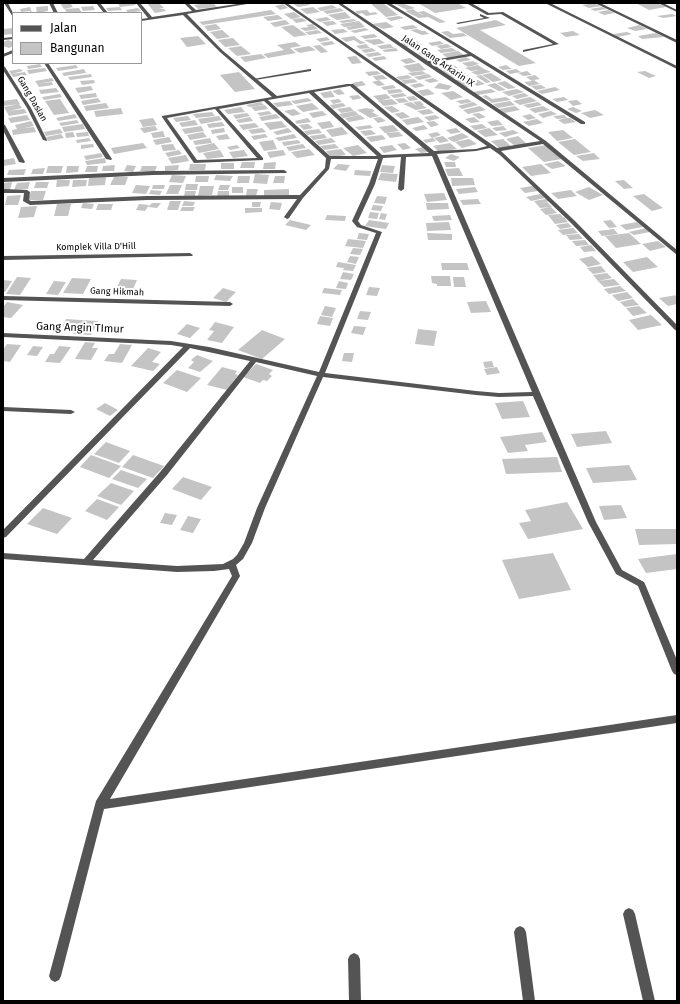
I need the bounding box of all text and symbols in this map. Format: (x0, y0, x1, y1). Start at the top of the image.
legend (12, 12, 142, 64)
text: Jalan (50, 21, 77, 35)
street label: Jalan Gang Arkarin IX (400, 33, 476, 89)
text: Bangunan (50, 41, 105, 55)
street label: Gang Daslan (15, 74, 49, 124)
street label: Komplek Villa D'Hill (56, 241, 136, 253)
street label: Gang Hikmah (90, 286, 144, 298)
street label: Gang Angin TImur (36, 320, 124, 336)

